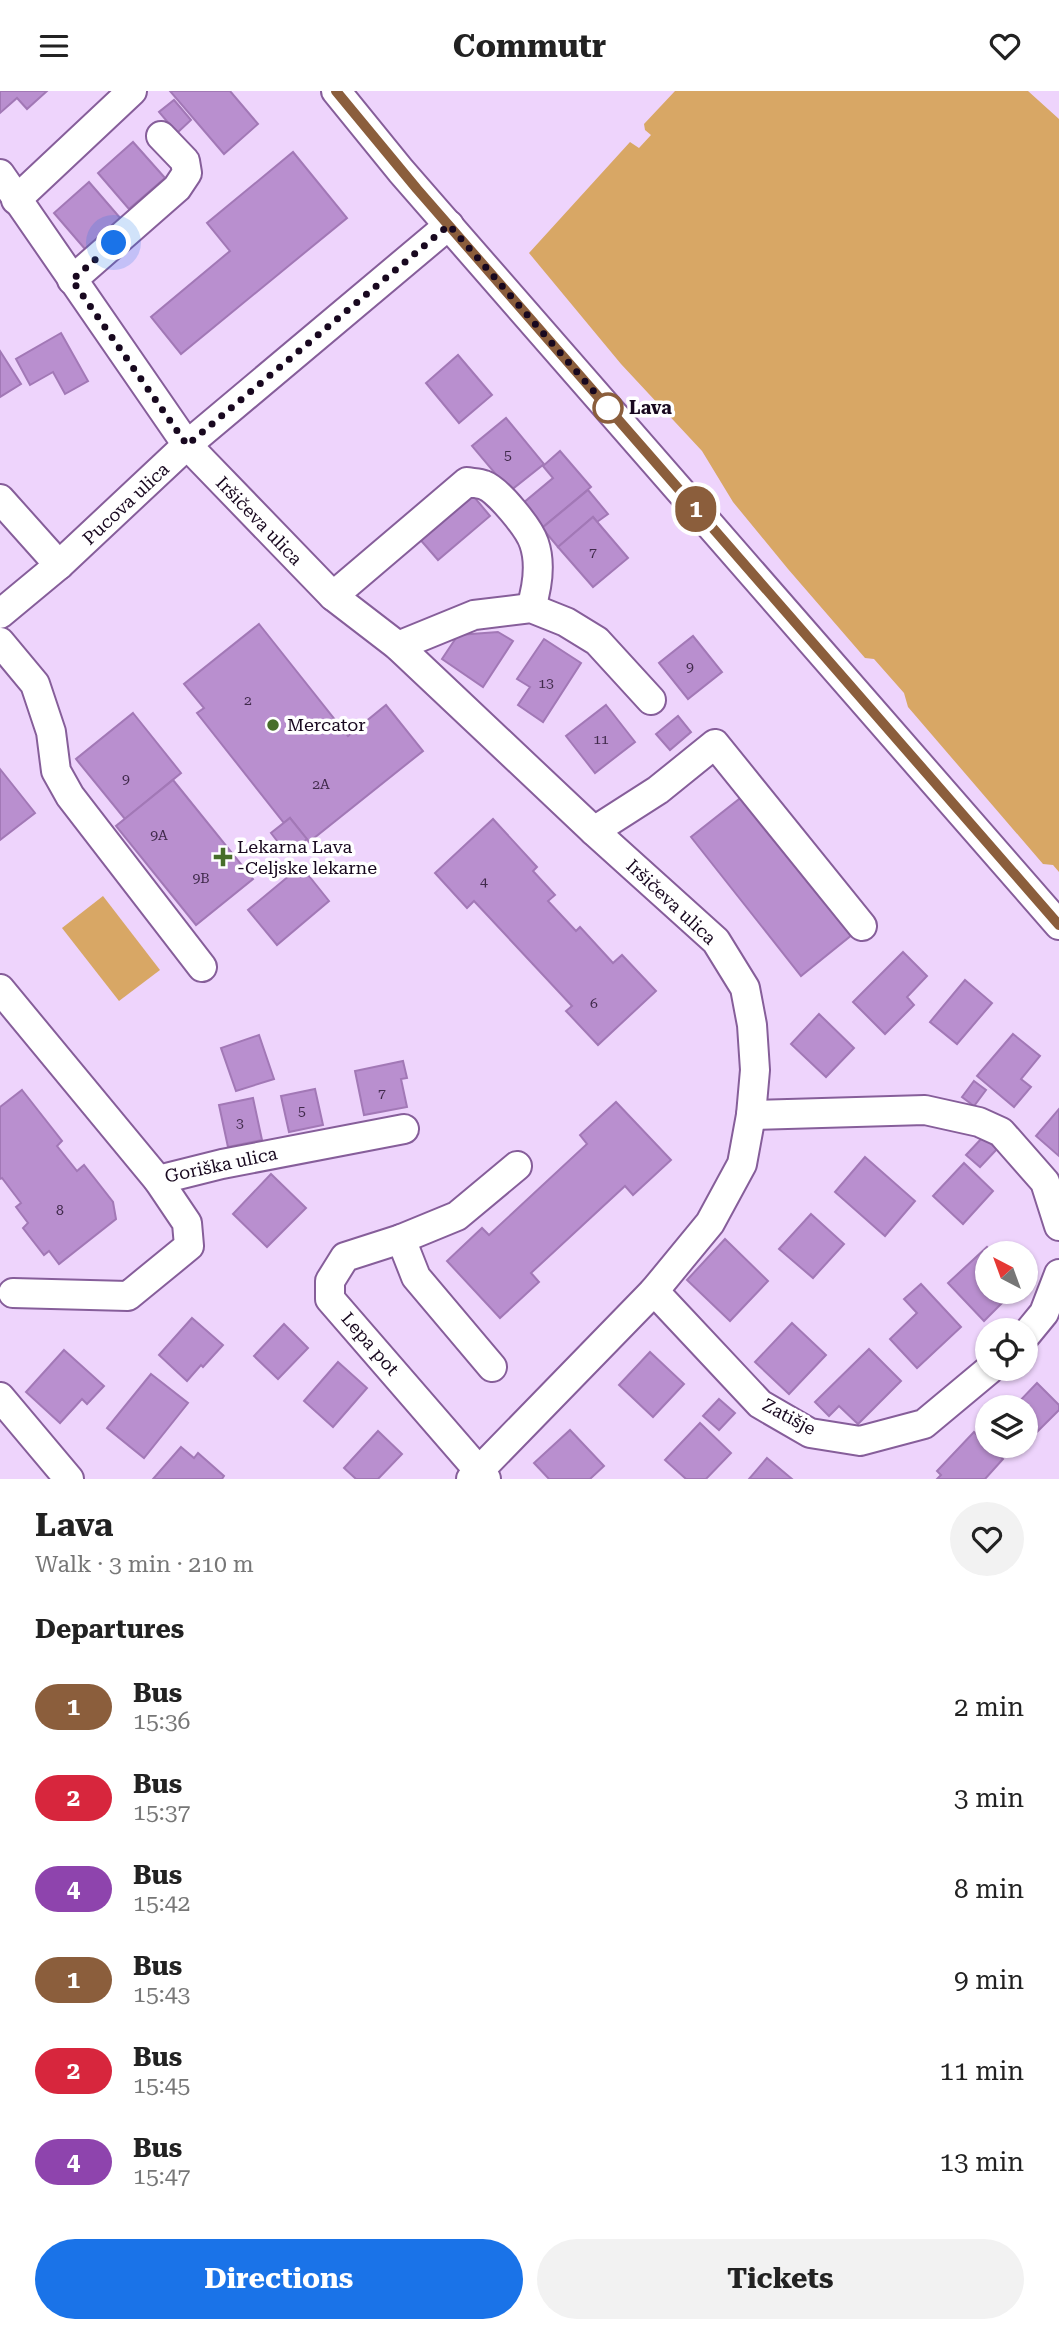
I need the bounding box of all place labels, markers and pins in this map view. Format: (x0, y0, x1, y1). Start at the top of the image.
marker: Lava (593, 393, 623, 423)
place label: Lava (629, 397, 672, 418)
place label: Mercator (287, 714, 366, 735)
marker: Mercator (265, 717, 281, 733)
place label: Lekarna Lava -Celjske lekarne (237, 836, 377, 878)
marker: Lekarna Lava -Celjske lekarne (215, 849, 231, 865)

